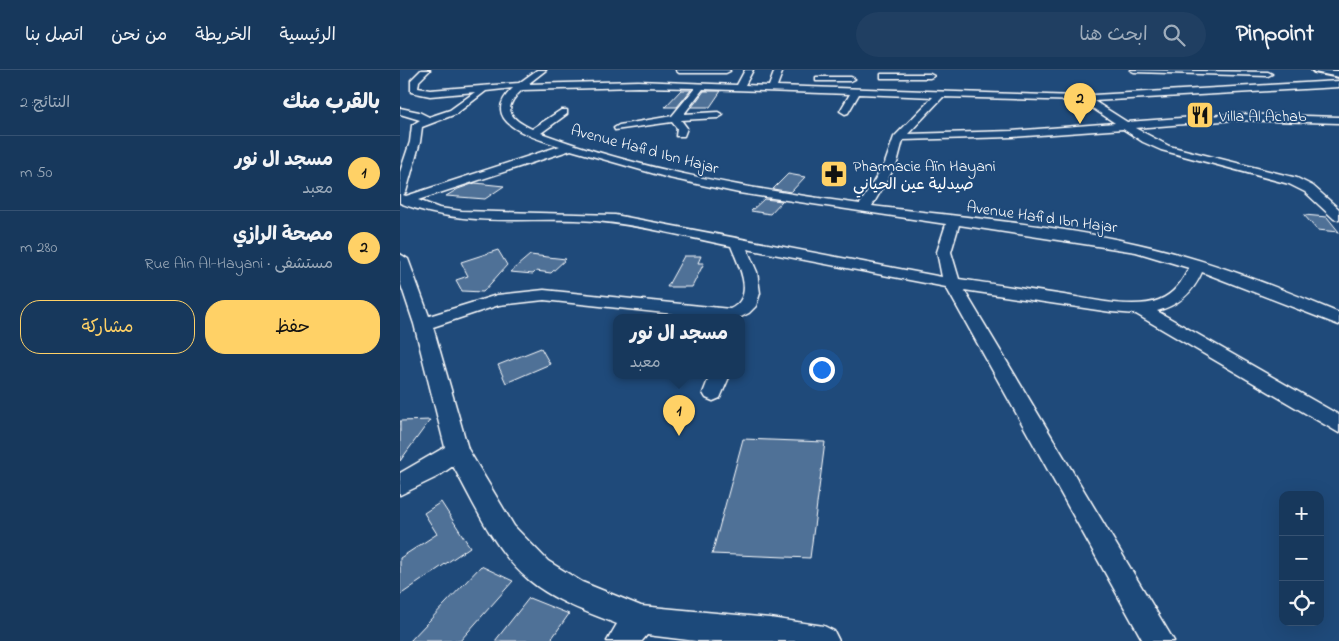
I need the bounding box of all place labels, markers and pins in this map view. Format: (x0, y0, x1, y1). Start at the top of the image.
pin: 2 (1064, 83, 1096, 124)
restaurant icon: Villa Al Achab (1185, 100, 1215, 130)
place label: Villa Al Achab (1218, 105, 1307, 129)
place label: Pharmacie Aïn Hayani صيدلية عين الحياني (853, 155, 996, 198)
pharmacy icon: Pharmacie Aïn Hayani صيدلية عين الحياني (819, 159, 849, 189)
pin: 1 (663, 395, 695, 436)

